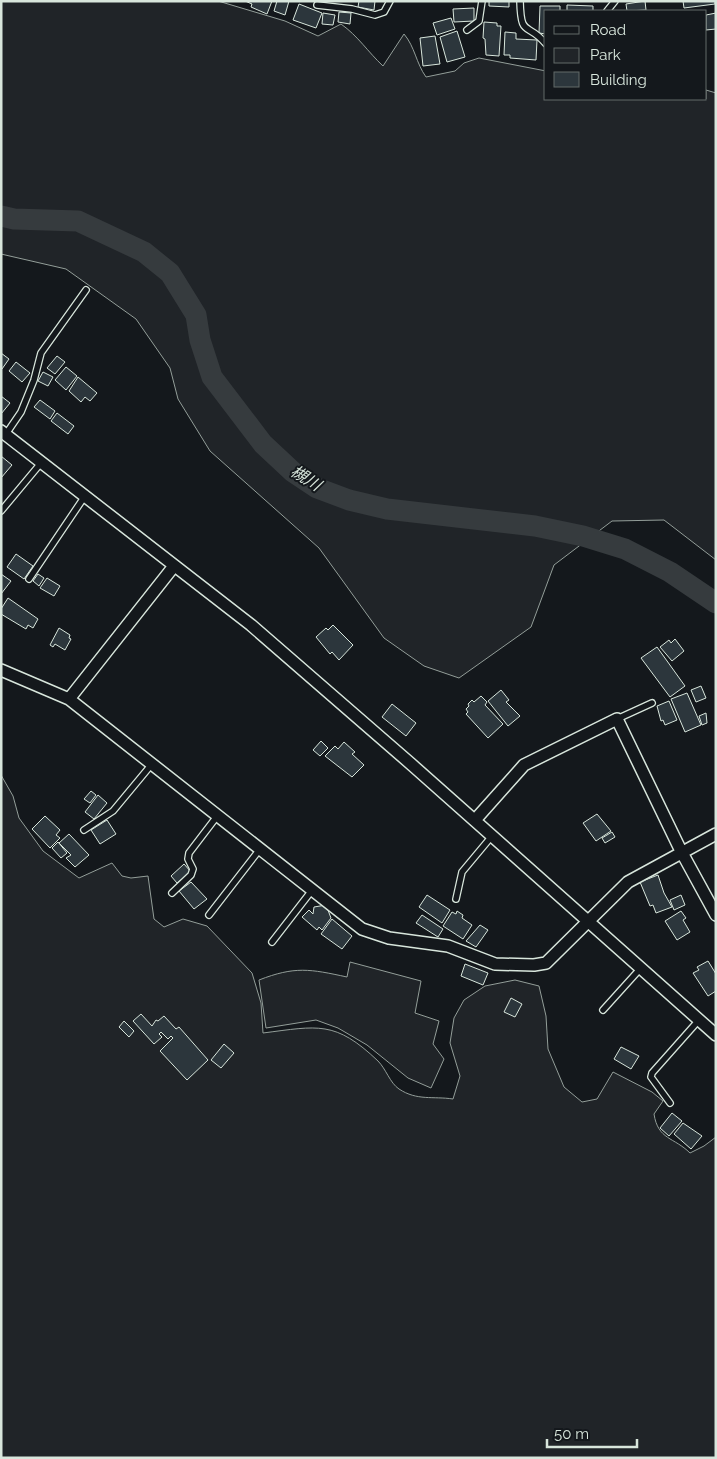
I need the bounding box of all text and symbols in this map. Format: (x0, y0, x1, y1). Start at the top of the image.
legend (544, 10, 707, 100)
text: Road (590, 21, 626, 39)
text: Park (590, 46, 621, 64)
text: Building (590, 71, 647, 89)
water label: 槻川 (287, 461, 326, 496)
scale bar (547, 1416, 637, 1448)
text: 50 m (554, 1425, 589, 1443)

